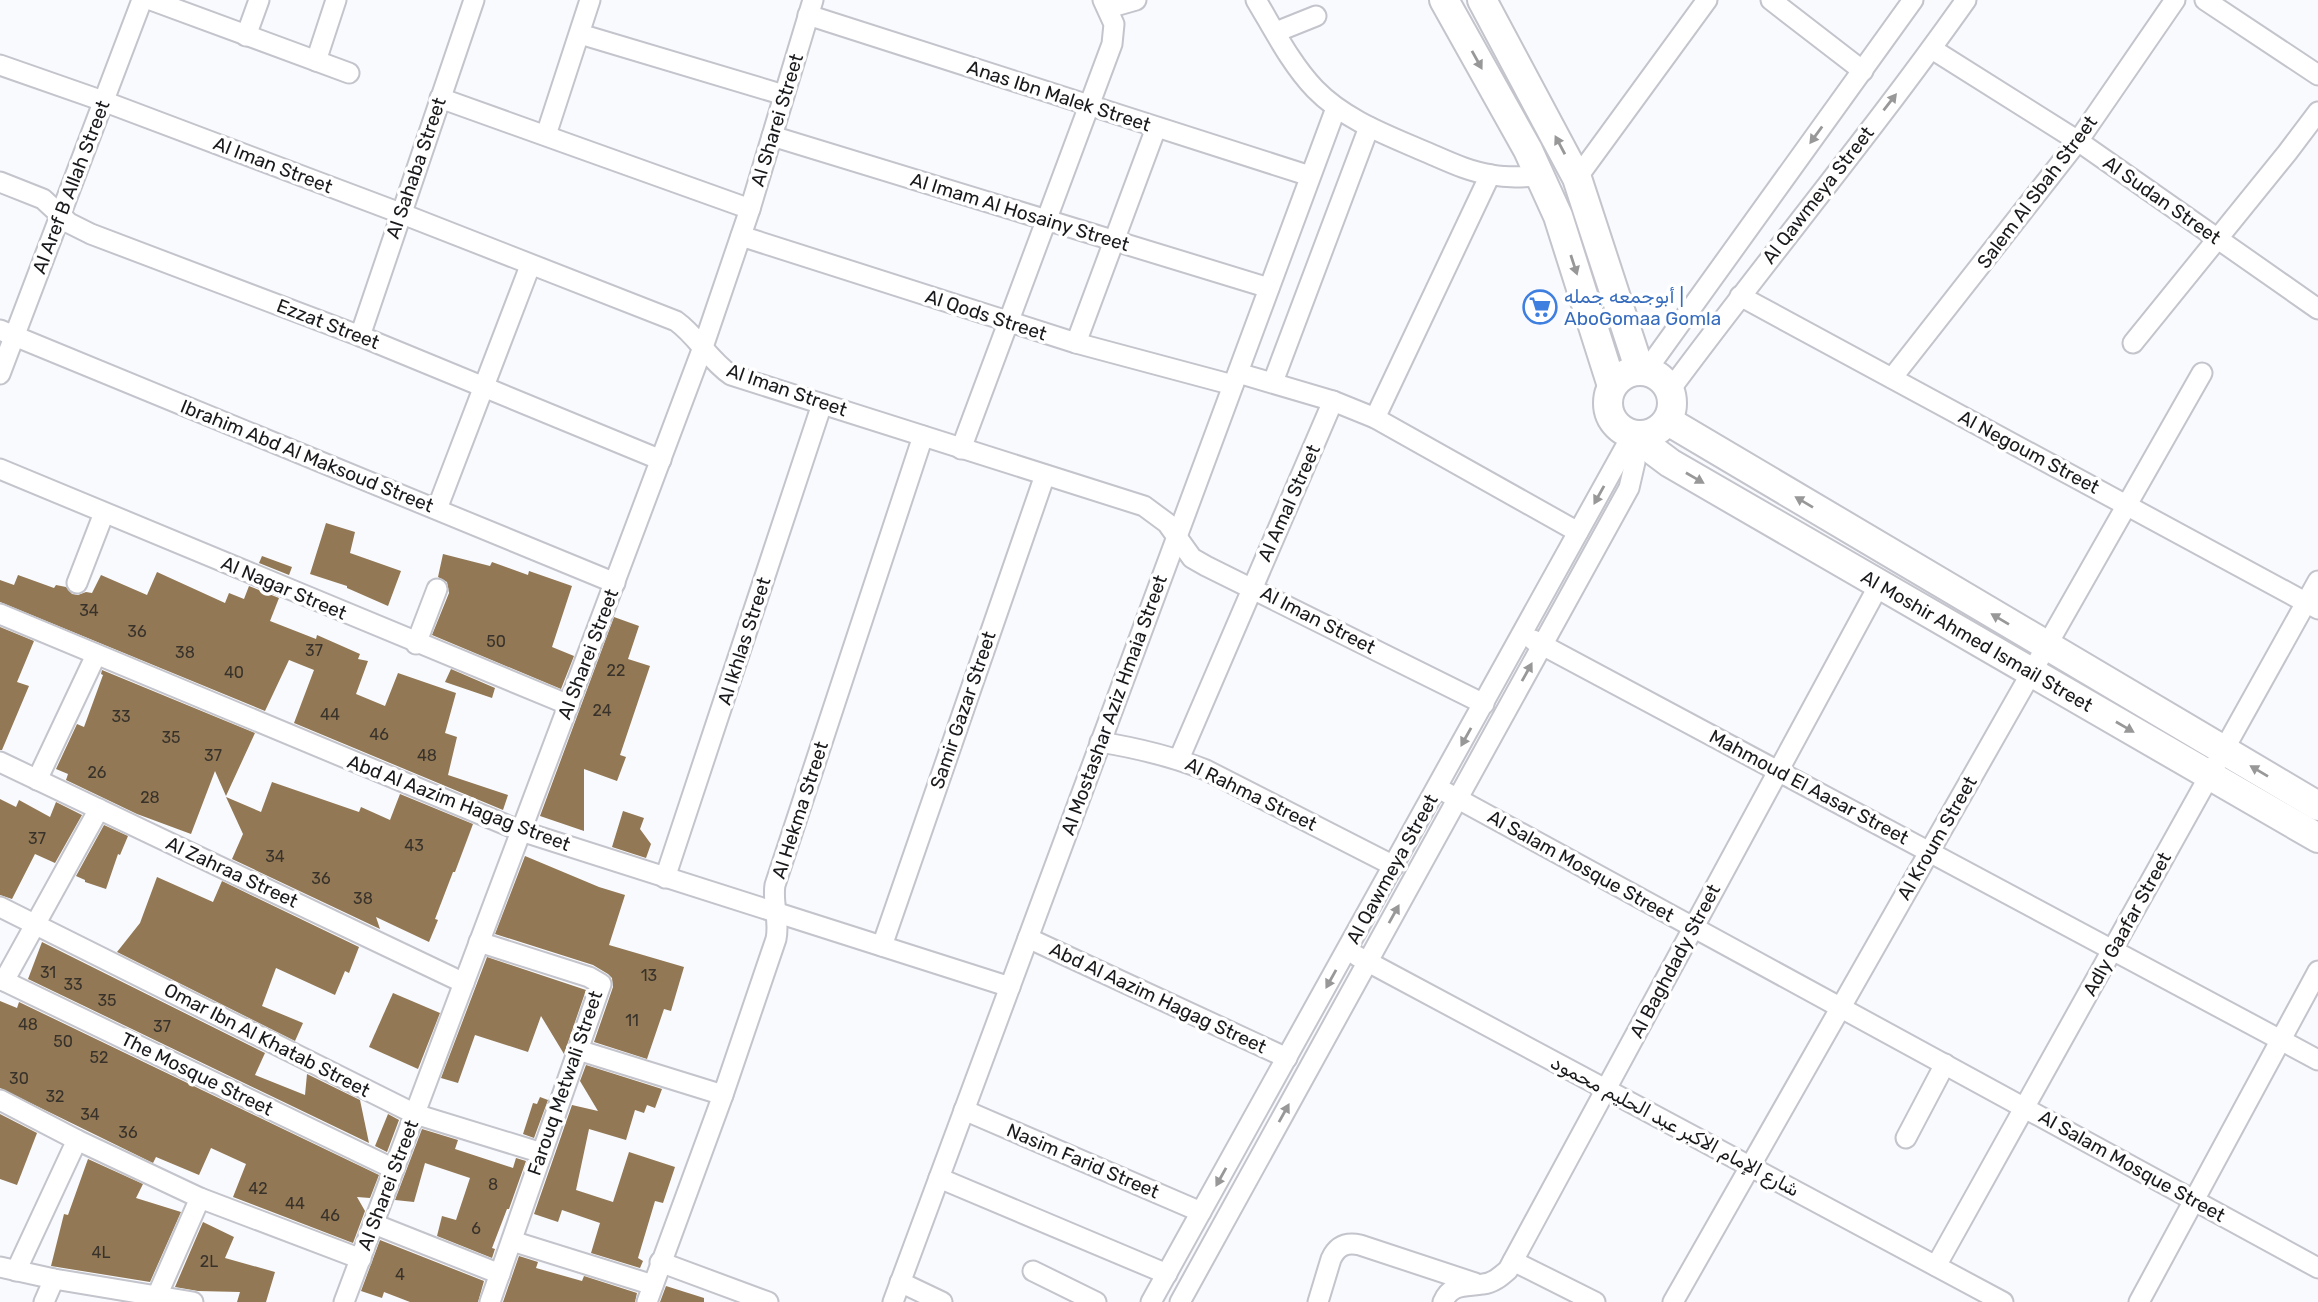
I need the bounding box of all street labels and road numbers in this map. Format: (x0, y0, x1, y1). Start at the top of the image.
street label: Al Sharei Street (746, 50, 808, 189)
street label: Anas Ibn Malek Street (964, 55, 1154, 137)
street label: Al Sahaba Street (381, 94, 451, 242)
street label: Al Aref B Allah Street (27, 97, 115, 277)
street label: Salem Al Sbah Street (1972, 111, 2102, 273)
street label: Al Qawmeya Street (1757, 121, 1879, 268)
street label: Al Iman Street (210, 132, 336, 198)
street label: Al Sudan Street (2099, 151, 2226, 249)
street label: Al Imam Al Hosainy Street (908, 168, 1133, 256)
street label: Al Qods Street (922, 285, 1050, 346)
street label: Ezzat Street (273, 294, 383, 354)
street label: Al Iman Street (724, 359, 851, 422)
street label: Ibrahim Abd Al Maksoud Street (177, 395, 437, 518)
street label: Al Negoum Street (1955, 405, 2104, 499)
street label: Al Amal Street (1253, 440, 1325, 565)
street label: Al Nagar Street (218, 551, 351, 625)
street label: Al Moshir Ahmed Ismail Street (1857, 565, 2097, 717)
street label: Al Mostashar Aziz Hmaia Street (1056, 571, 1172, 838)
street label: Al Ikhlas Street (713, 574, 776, 708)
street label: Al Iman Street (1257, 581, 1380, 659)
street label: Al Sharei Street (553, 585, 624, 722)
street label: Samir Gazar Street (925, 628, 1001, 792)
street label: Mahmoud El Aasar Street (1705, 725, 1913, 850)
street label: Al Hekma Street (767, 738, 833, 882)
street label: Abd Al Aazim Hagag Street (344, 750, 574, 856)
street label: Al Rahma Street (1181, 752, 1321, 836)
street label: Al Kroum Street (1892, 771, 1982, 904)
street label: Al Qawmeya Street (1341, 790, 1443, 948)
street label: Al Salam Mosque Street (1484, 805, 1679, 927)
street label: Al Zahraa Street (162, 831, 302, 913)
street label: Adly Gaafar Street (2078, 848, 2176, 1000)
street label: Al Baghdady Street (1625, 880, 1726, 1042)
street label: Abd Al Aazim Hagag Street (1046, 938, 1271, 1059)
street label: Omar Ibn Al Khatab Street (160, 978, 374, 1102)
street label: Farouq Metwali Street (523, 987, 608, 1178)
street label: The Mosque Street (117, 1027, 277, 1121)
street label: شارع الإمام الاكبر عبد الحليم محمود (1546, 1051, 1803, 1203)
street label: Al Salam Mosque Street (2035, 1105, 2230, 1227)
street label: Al Sharei Street (353, 1116, 424, 1253)
street label: Nasim Farid Street (1003, 1119, 1163, 1204)

